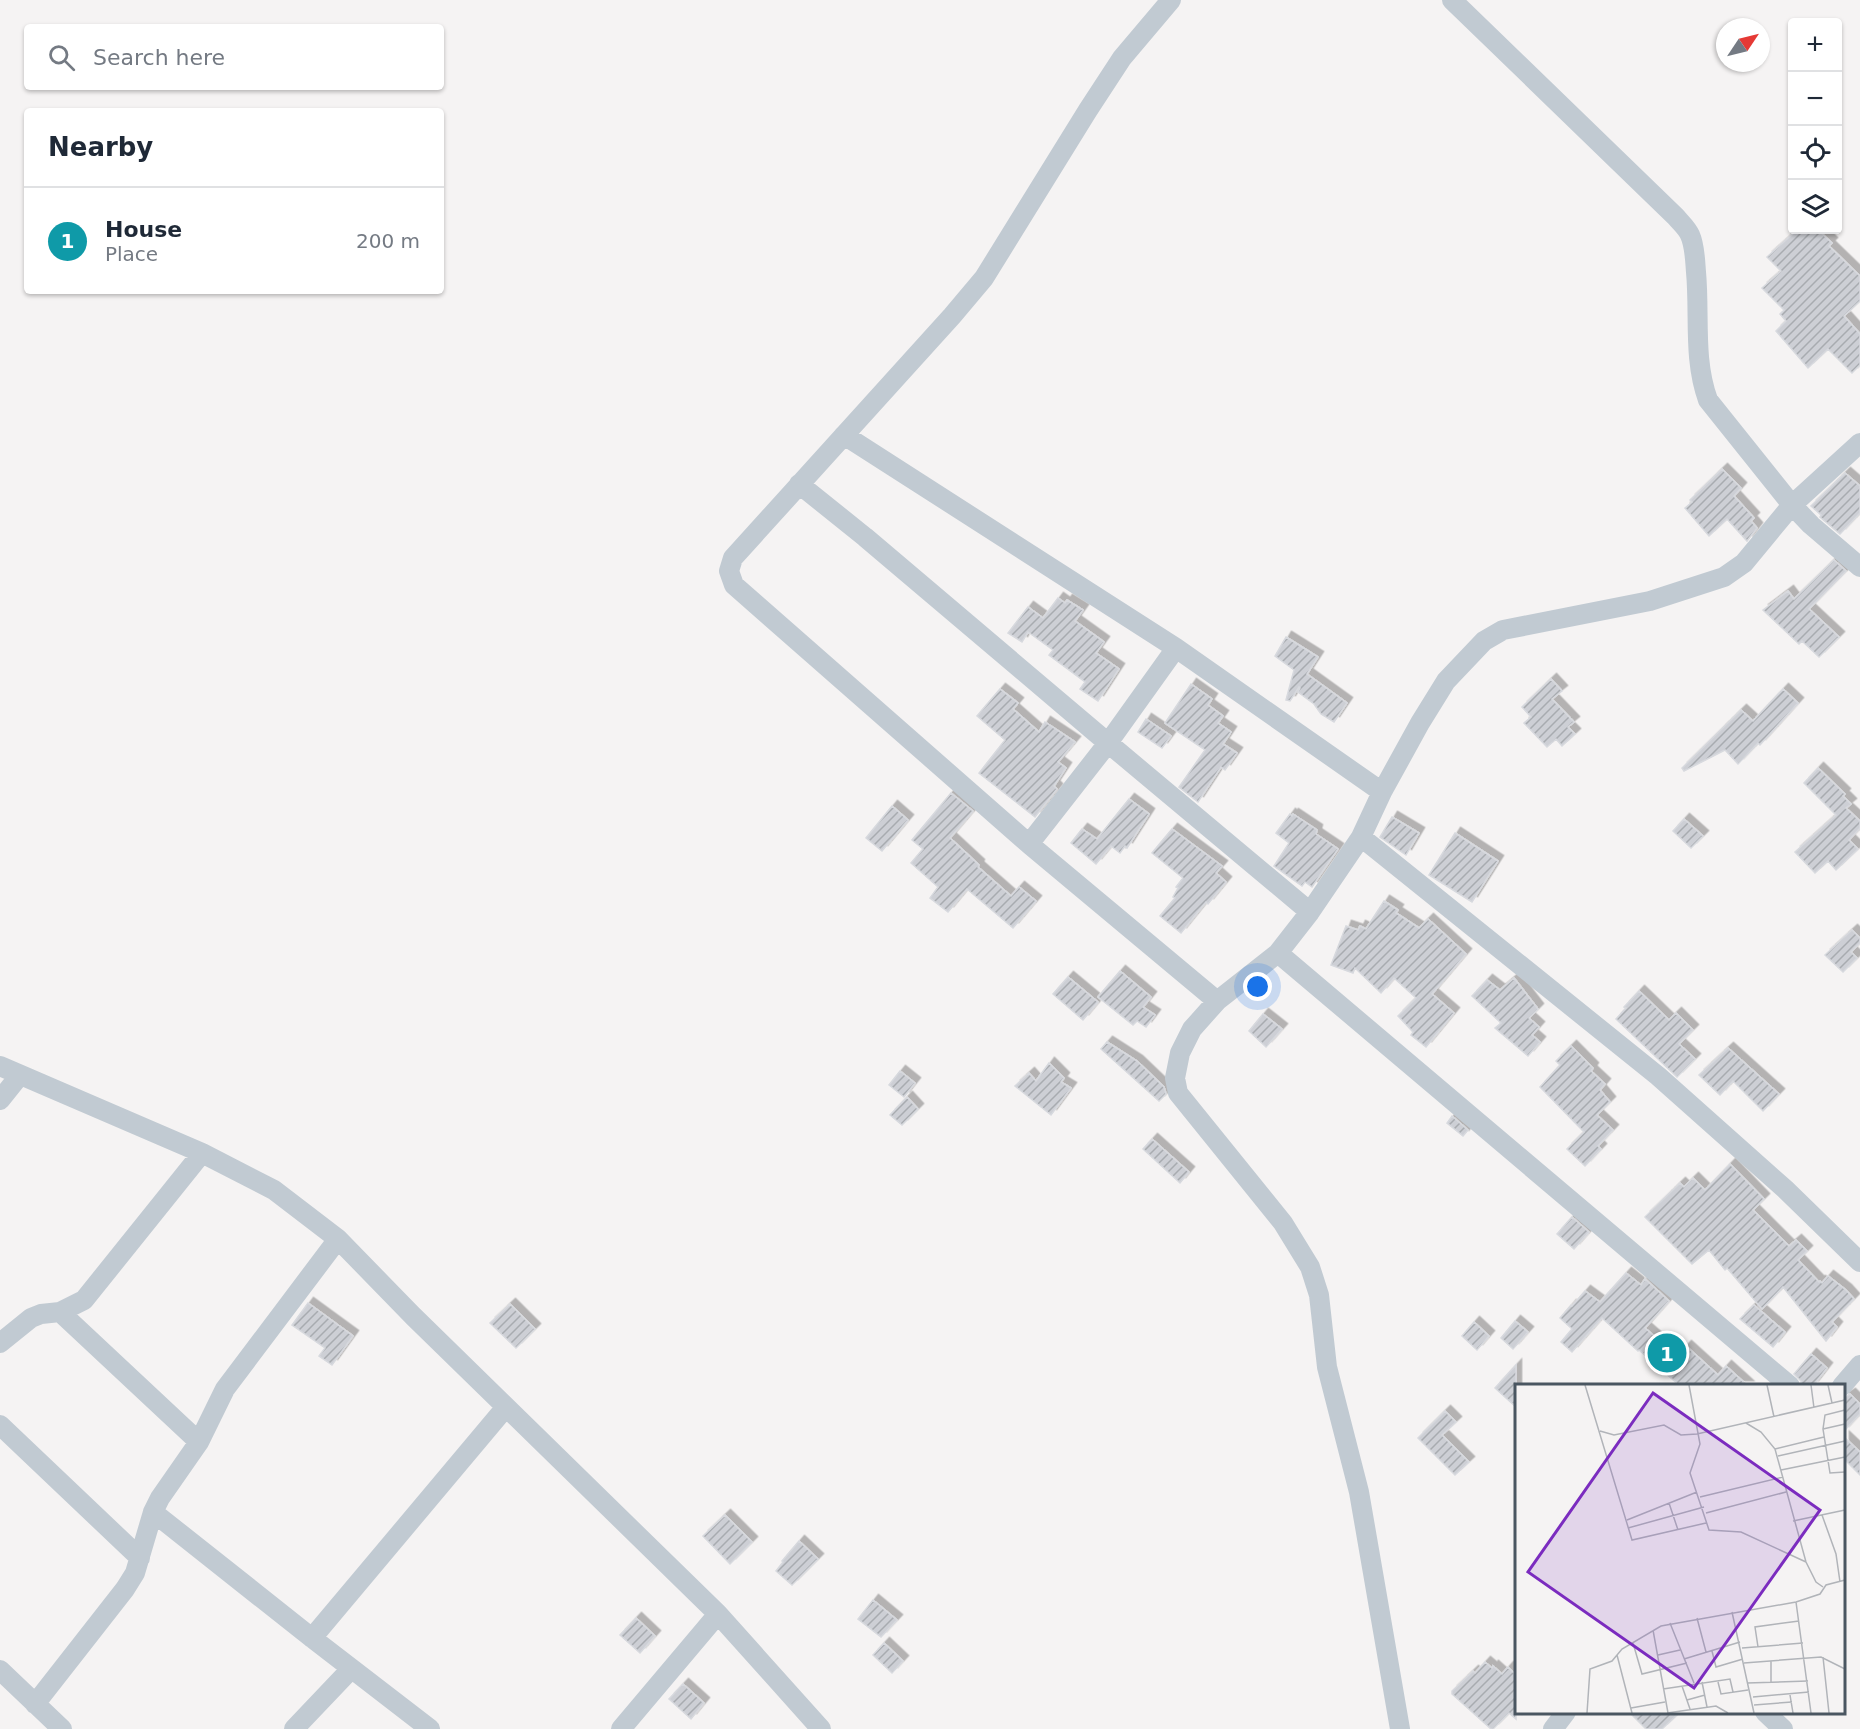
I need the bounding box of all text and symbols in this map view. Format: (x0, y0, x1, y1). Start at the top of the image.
north arrow (1716, 18, 1770, 72)
map controls (1788, 18, 1842, 234)
button: + (1788, 18, 1842, 72)
search box (24, 24, 444, 90)
icon: search (45, 41, 78, 74)
text: Search here (93, 45, 225, 70)
button: − (1788, 72, 1842, 126)
button: locate (1788, 126, 1842, 180)
text: Nearby (48, 132, 153, 162)
button: layers (1788, 180, 1842, 234)
text: House (105, 217, 182, 242)
text: 1 (61, 229, 74, 253)
text: 200 m (356, 229, 420, 253)
text: Place (105, 242, 158, 266)
your location (1243, 972, 1272, 1001)
pin: 1 (1648, 1330, 1686, 1376)
inset map (1515, 1384, 1845, 1714)

